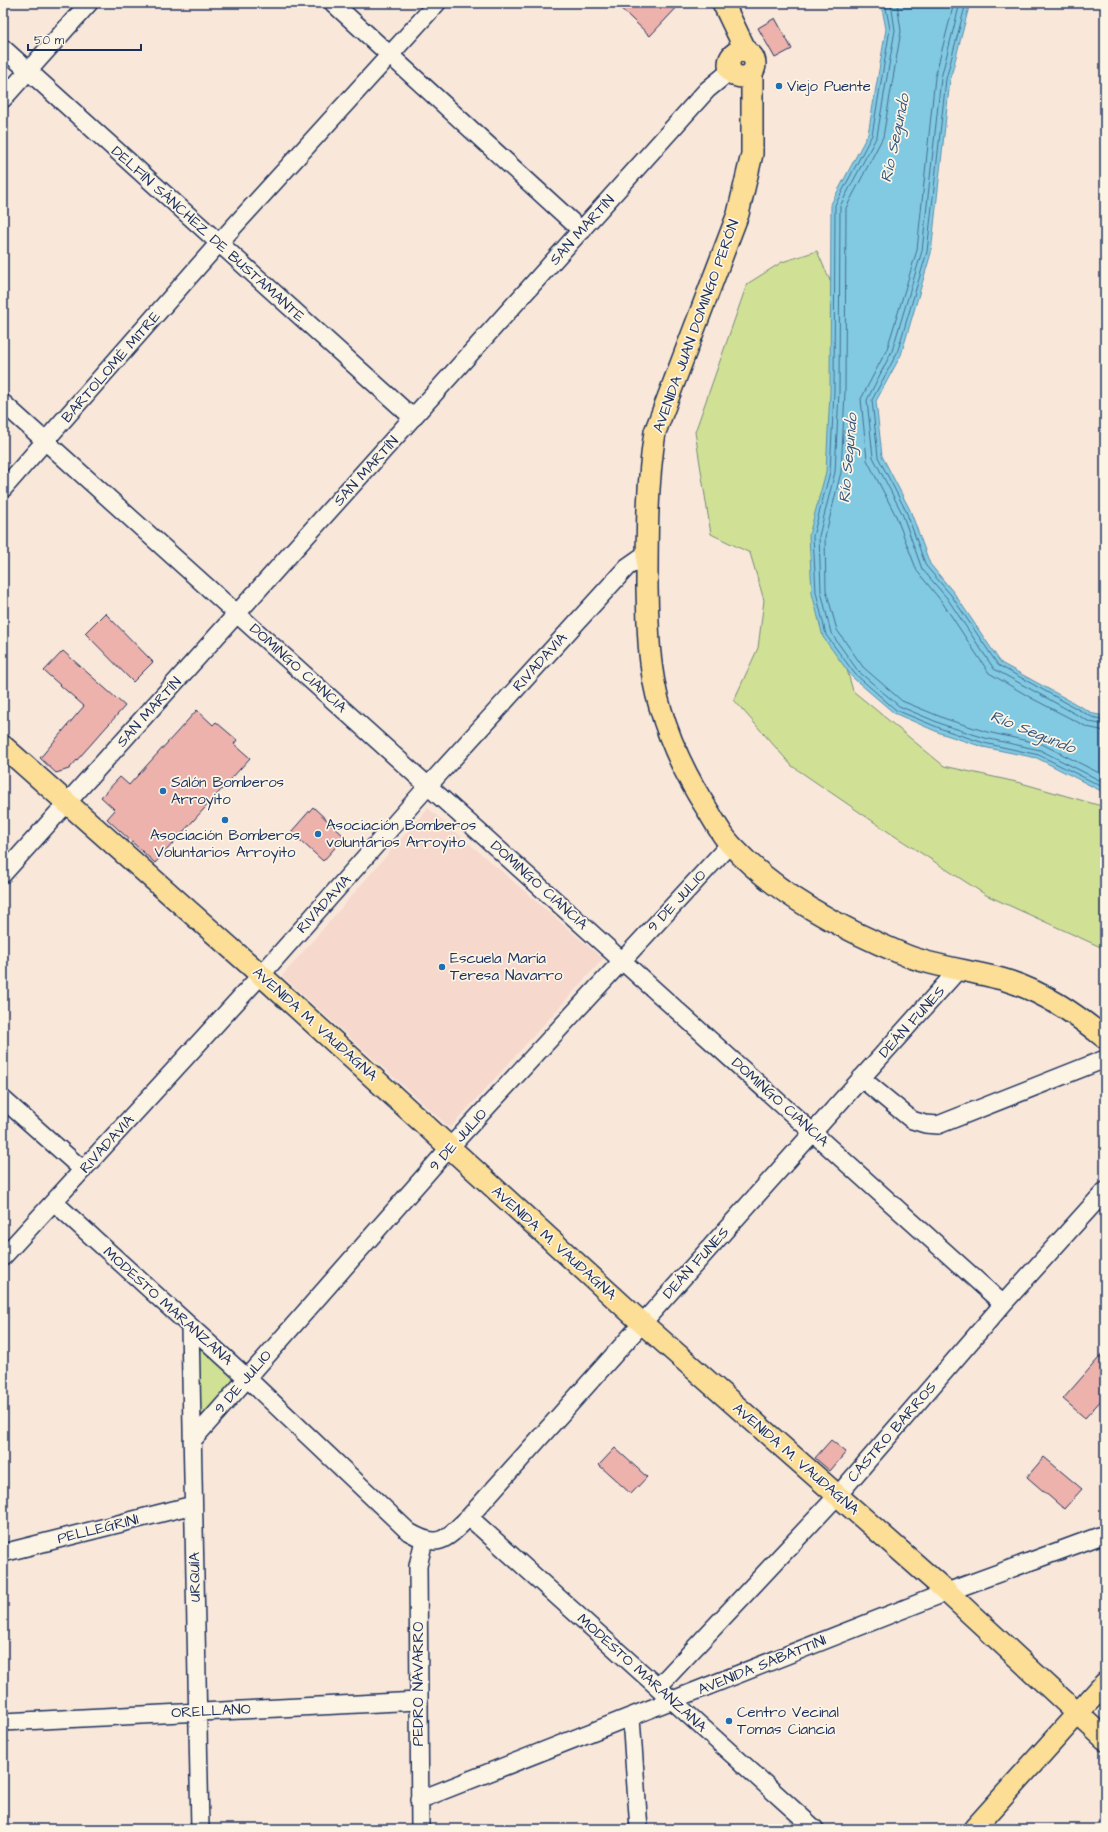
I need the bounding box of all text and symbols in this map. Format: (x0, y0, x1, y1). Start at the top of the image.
scale bar (28, 26, 141, 52)
text: 50 m (34, 32, 65, 49)
place label: Viejo Puente (787, 76, 871, 97)
marker: Viejo Puente (774, 81, 784, 91)
water label: Río Segundo (875, 91, 916, 184)
street label: DELFÍN SÁNCHEZ DE BUSTAMANTE (107, 141, 309, 327)
street label: SAN MARTÍN (545, 190, 619, 270)
street label: AVENIDA JUAN DOMINGO PERÓN (648, 217, 744, 435)
street label: BARTOLOMÉ MITRE (57, 307, 165, 427)
water label: Río Segundo (833, 411, 864, 504)
street label: SAN MARTÍN (329, 431, 403, 511)
street label: DOMINGO CIANCIA (245, 618, 352, 718)
street label: RIVADAVIA (508, 628, 572, 696)
street label: SAN MARTÍN (112, 672, 186, 752)
water label: Río Segundo (987, 705, 1080, 760)
place label: Salón Bomberos Arroyito (171, 772, 285, 811)
marker: Salón Bomberos Arroyito (158, 786, 168, 796)
marker: Asociación Bomberos Voluntarios Arroyito (220, 815, 230, 825)
place label: Asociación Bomberos voluntarios Arroyito (326, 815, 477, 854)
place label: Asociación Bomberos Voluntarios Arroyito (150, 825, 301, 864)
marker: Asociación Bomberos voluntarios Arroyito (313, 829, 323, 839)
street label: DOMINGO CIANCIA (486, 835, 593, 935)
street label: 9 DE JULIO (643, 865, 711, 937)
street label: RIVADAVIA (292, 870, 356, 938)
place label: Escuela María Teresa Navarro (450, 948, 563, 986)
street label: AVENIDA M. VAUDAGNA (248, 962, 382, 1086)
marker: Escuela María Teresa Navarro (437, 962, 447, 972)
street label: DEÁN FUNES (874, 981, 950, 1063)
street label: DOMINGO CIANCIA (727, 1052, 834, 1152)
street label: 9 DE JULIO (424, 1104, 492, 1176)
street label: RIVADAVIA (75, 1110, 139, 1178)
street label: AVENIDA M. VAUDAGNA (487, 1181, 621, 1305)
street label: DEÁN FUNES (658, 1222, 734, 1304)
street label: MODESTO MARANZANA (98, 1242, 238, 1370)
street label: 9 DE JULIO (209, 1346, 277, 1418)
street label: CASTRO BARROS (842, 1377, 942, 1487)
street label: AVENIDA M. VAUDAGNA (728, 1398, 864, 1520)
street label: PELLEGRINI (55, 1509, 141, 1549)
street label: URQUÍA (184, 1551, 206, 1602)
street label: MODESTO MARANZANA (572, 1609, 712, 1737)
street label: PEDRO NAVARRO (408, 1622, 429, 1746)
street label: AVENIDA SABATTINI (695, 1630, 829, 1700)
street label: ORELLANO (171, 1698, 251, 1724)
place label: Centro Vecinal Tomas Ciancia (737, 1702, 839, 1740)
marker: Centro Vecinal Tomas Ciancia (724, 1716, 734, 1726)

